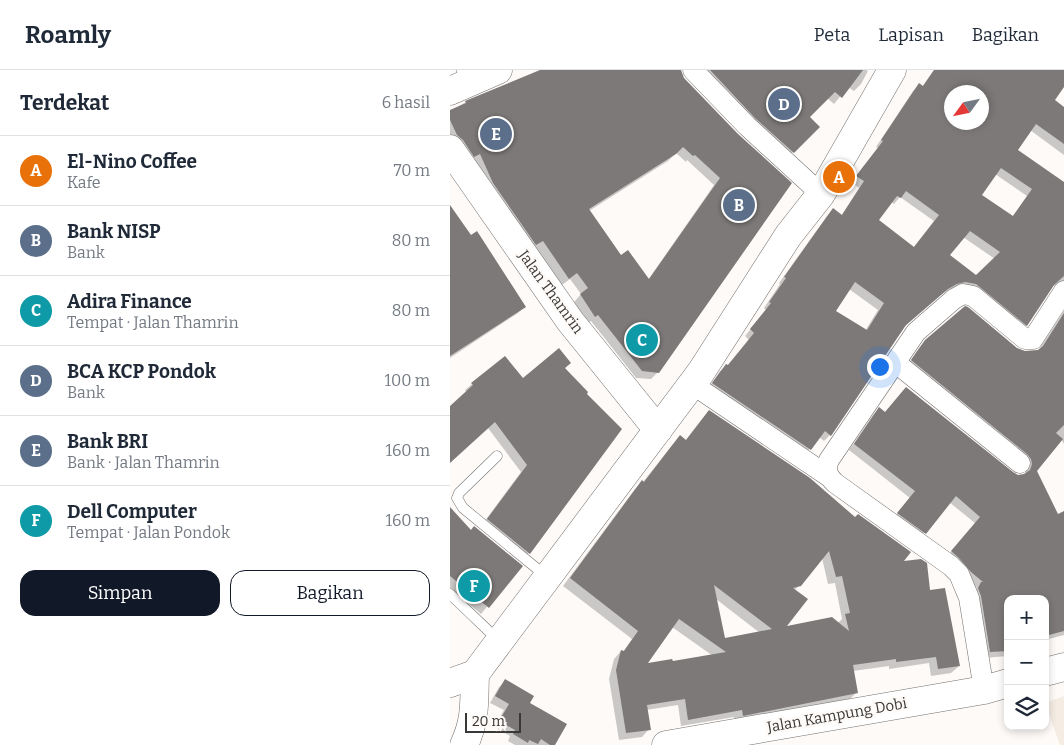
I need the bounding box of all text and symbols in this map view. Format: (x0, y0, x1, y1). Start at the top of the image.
text: Roamly (25, 21, 111, 49)
text: Peta (814, 24, 850, 46)
text: Lapisan (878, 24, 944, 46)
text: Bagikan (972, 24, 1039, 46)
pin: D (768, 85, 800, 123)
north arrow (944, 85, 989, 130)
text: Terdekat (20, 90, 109, 116)
text: 6 hasil (382, 93, 430, 112)
pin: E (480, 115, 512, 153)
text: El-Nino Coffee (67, 150, 197, 173)
pin: A (823, 158, 855, 196)
text: A (30, 161, 42, 180)
text: 70 m (394, 161, 430, 180)
text: Kafe (67, 173, 101, 192)
pin: B (723, 186, 755, 224)
text: Bank NISP (67, 220, 161, 243)
text: B (31, 231, 41, 250)
text: 80 m (392, 231, 430, 250)
text: Bank (67, 243, 105, 262)
street label: Jalan Thamrin (514, 246, 588, 338)
text: Adira Finance (67, 290, 192, 313)
text: C (31, 301, 41, 320)
text: 80 m (392, 301, 430, 320)
text: Tempat · Jalan Thamrin (67, 313, 239, 332)
pin: C (626, 321, 658, 359)
your location (867, 354, 893, 380)
text: BCA KCP Pondok (67, 360, 216, 383)
text: D (30, 371, 42, 390)
text: 100 m (385, 371, 430, 390)
text: Bank (67, 383, 105, 402)
text: Bank BRI (67, 430, 148, 453)
text: E (31, 441, 41, 460)
text: 160 m (385, 441, 430, 460)
text: Bank · Jalan Thamrin (67, 453, 220, 472)
text: Dell Computer (67, 500, 197, 523)
text: F (32, 511, 41, 530)
text: 160 m (385, 511, 430, 530)
text: Tempat · Jalan Pondok (67, 523, 230, 542)
pin: F (458, 567, 490, 605)
button: Simpan (20, 570, 220, 616)
button: Bagikan (230, 570, 430, 616)
map controls (1004, 595, 1049, 730)
button: + (1004, 595, 1049, 640)
button: − (1004, 640, 1049, 685)
button: layers (1004, 685, 1049, 730)
street label: Jalan Kampung Dobi (765, 694, 909, 736)
scale bar (465, 710, 521, 733)
text: 20 m (472, 713, 505, 730)

